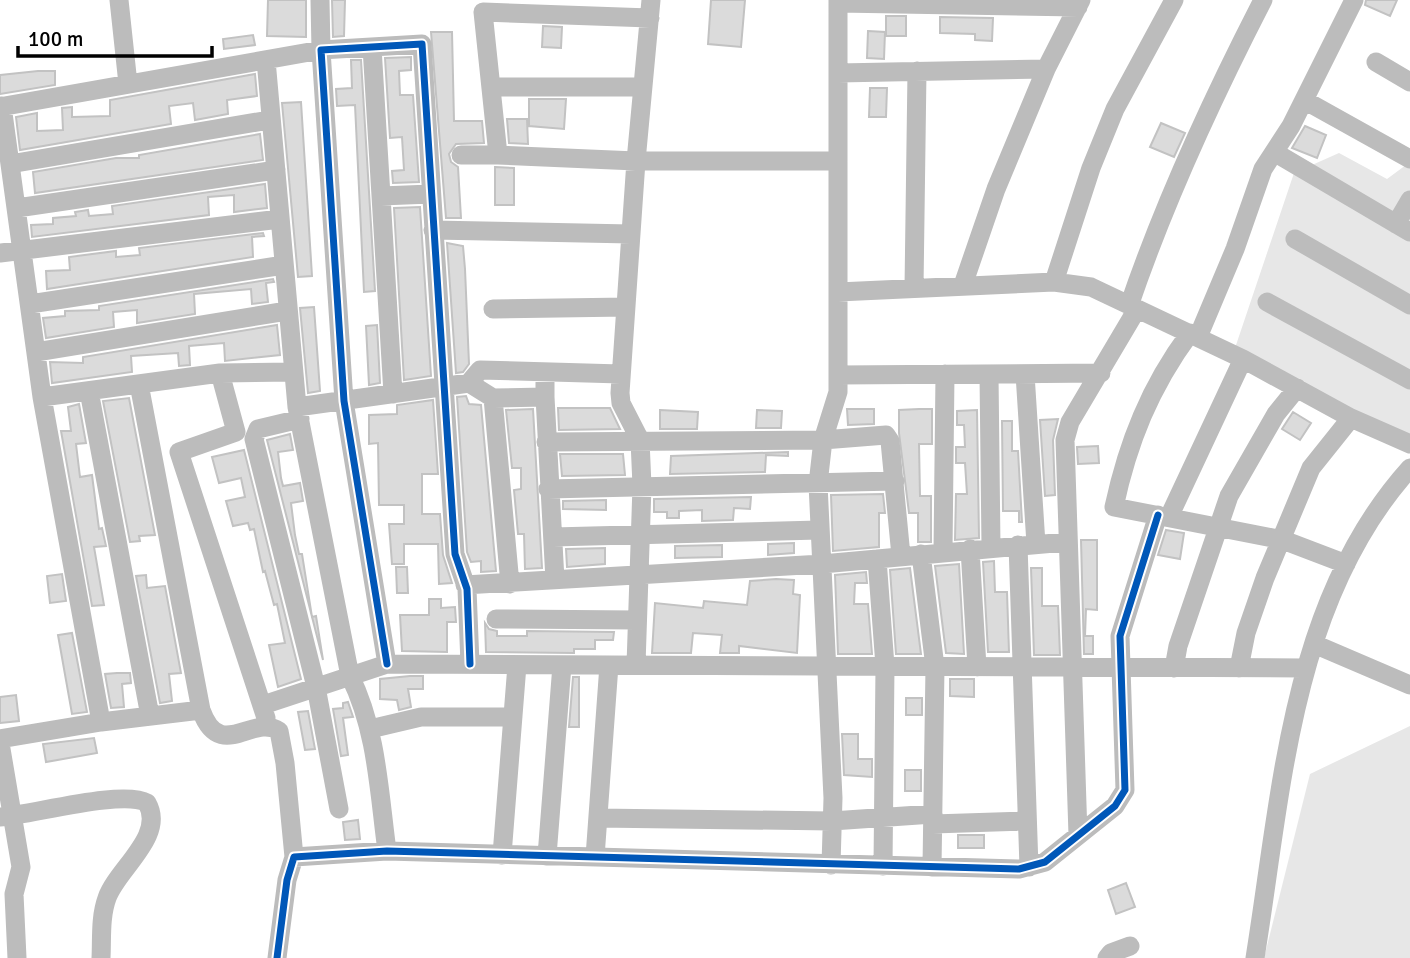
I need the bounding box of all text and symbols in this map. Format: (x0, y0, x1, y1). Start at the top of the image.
scale bar (18, 14, 212, 58)
text: 100 m (28, 26, 83, 52)

